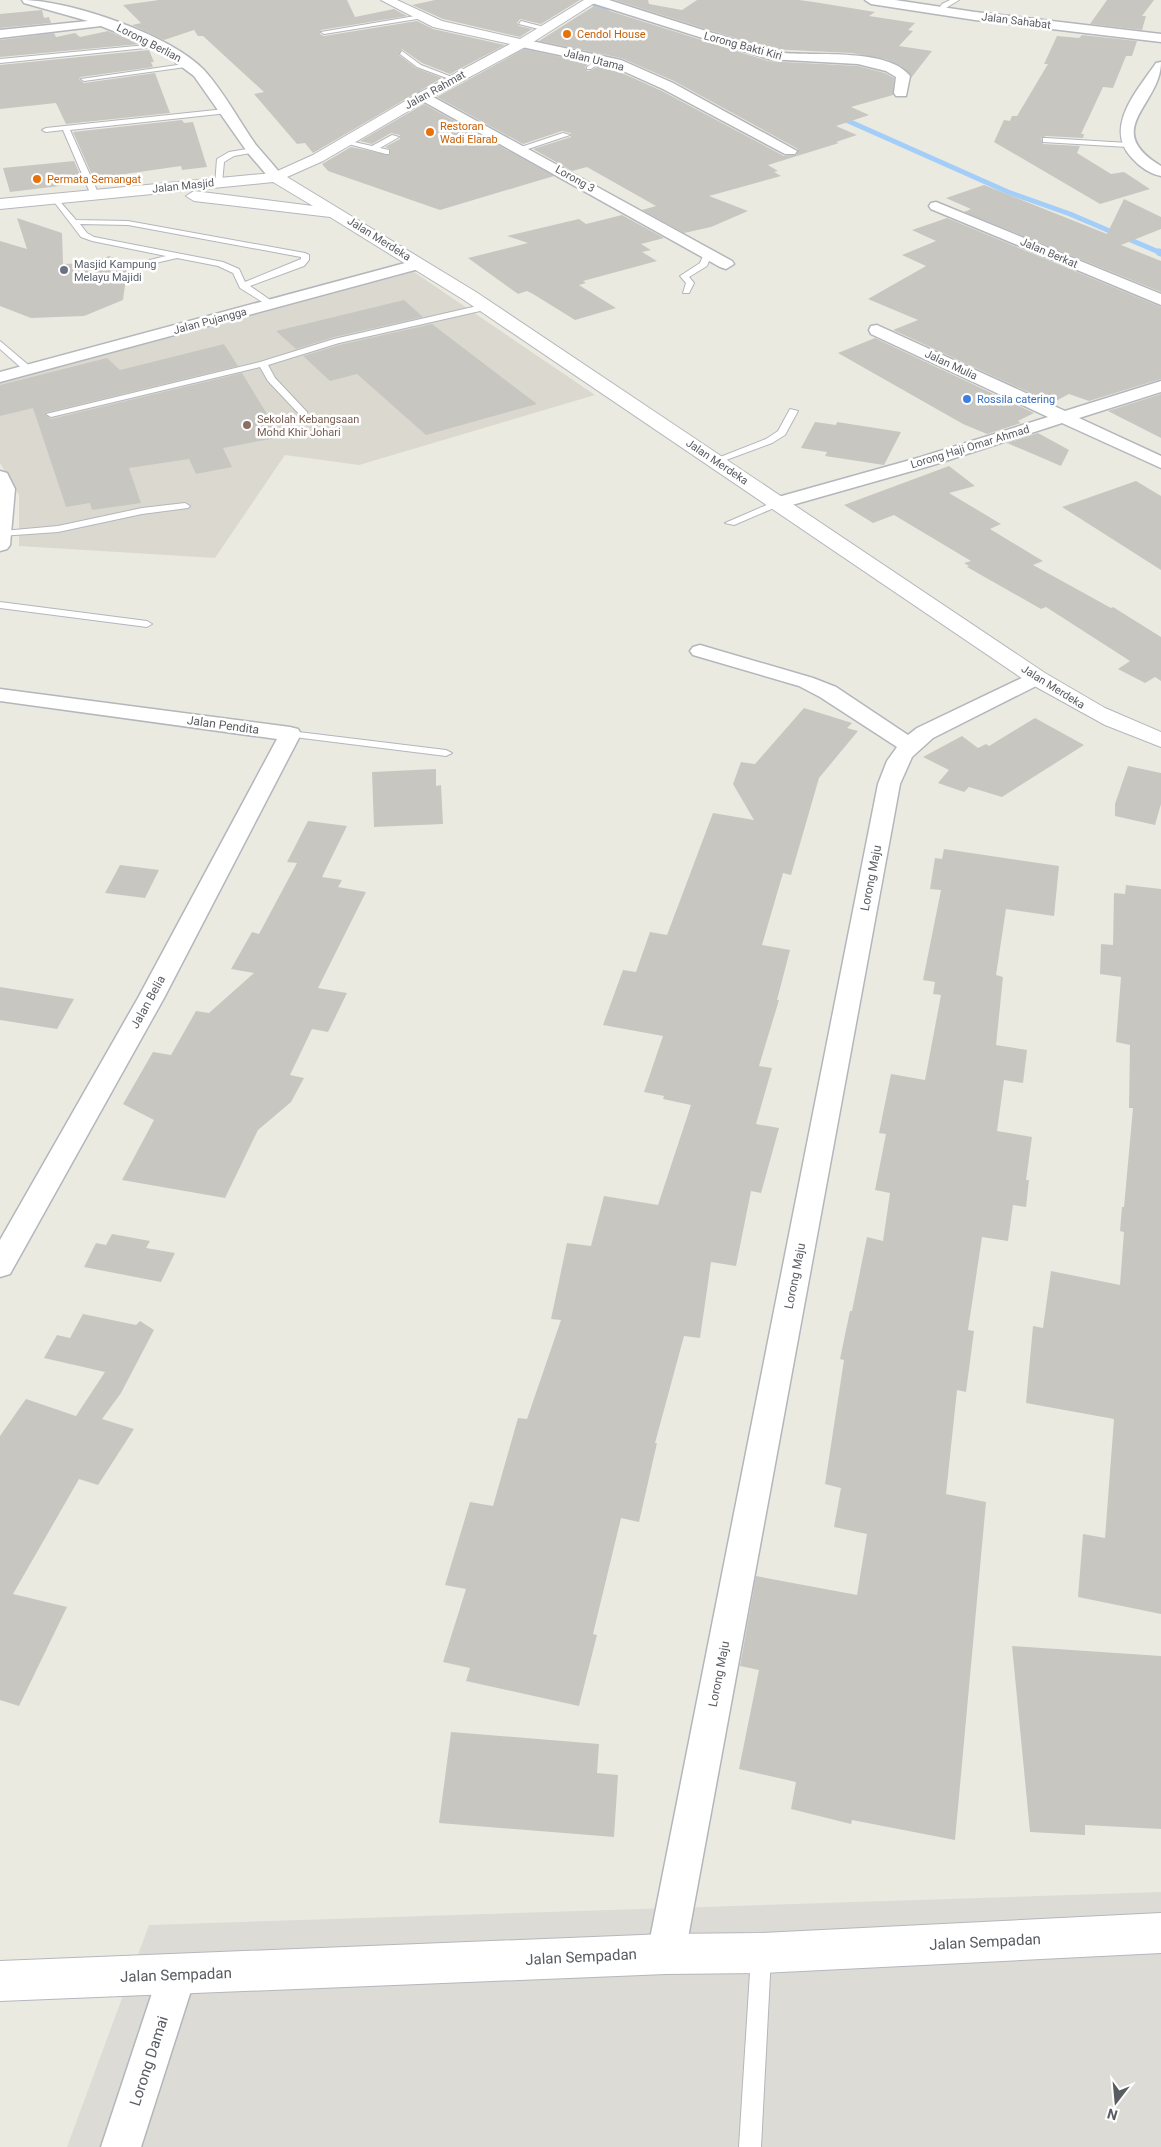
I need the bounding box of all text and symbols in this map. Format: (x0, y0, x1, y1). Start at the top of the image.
street label: Jalan Sahabat (981, 10, 1052, 32)
street label: Lorong Berlian (114, 21, 184, 65)
marker: Cendol House (561, 28, 573, 40)
place label: Cendol House (577, 28, 646, 41)
street label: Lorong Bakti Kiri (702, 29, 784, 63)
street label: Jalan Utama (562, 46, 626, 74)
street label: Jalan Rahmat (402, 68, 468, 112)
place label: Restoran Wadi Elarab (440, 120, 498, 146)
marker: Restoran Wadi Elarab (424, 126, 436, 138)
street label: Lorong 3 (553, 163, 597, 195)
marker: Permata Semangat (31, 173, 43, 185)
place label: Permata Semangat (47, 173, 142, 186)
street label: Jalan Masjid (151, 176, 215, 196)
street label: Jalan Merdeka (345, 214, 413, 264)
street label: Jalan Berkat (1018, 235, 1080, 271)
place label: Masjid Kampung Melayu Majidi (74, 258, 157, 284)
marker: Masjid Kampung Melayu Majidi (58, 264, 70, 276)
street label: Jalan Pujangga (172, 305, 248, 337)
street label: Jalan Mulia (923, 347, 979, 383)
marker: Rossila catering (961, 393, 973, 405)
place label: Rossila catering (977, 393, 1055, 406)
place label: Sekolah Kebangsaan Mohd Khir Johari (257, 413, 359, 439)
marker: Sekolah Kebangsaan Mohd Khir Johari (241, 419, 253, 431)
street label: Lorong Haji Omar Ahmad (909, 423, 1031, 471)
street label: Jalan Merdeka (683, 436, 751, 488)
street label: Jalan Merdeka (1019, 662, 1087, 712)
street label: Jalan Pendita (186, 713, 260, 737)
street label: Lorong Maju (858, 844, 884, 912)
street label: Jalan Belia (128, 973, 168, 1031)
street label: Lorong Maju (782, 1242, 808, 1310)
street label: Lorong Maju (706, 1640, 732, 1708)
street label: Jalan Sempadan (929, 1930, 1041, 1954)
street label: Jalan Sempadan (525, 1945, 637, 1969)
street label: Jalan Sempadan (120, 1964, 232, 1986)
street label: Lorong Damai (126, 2014, 172, 2108)
north arrow (1091, 2077, 1141, 2127)
text: N (1105, 2105, 1119, 2124)

